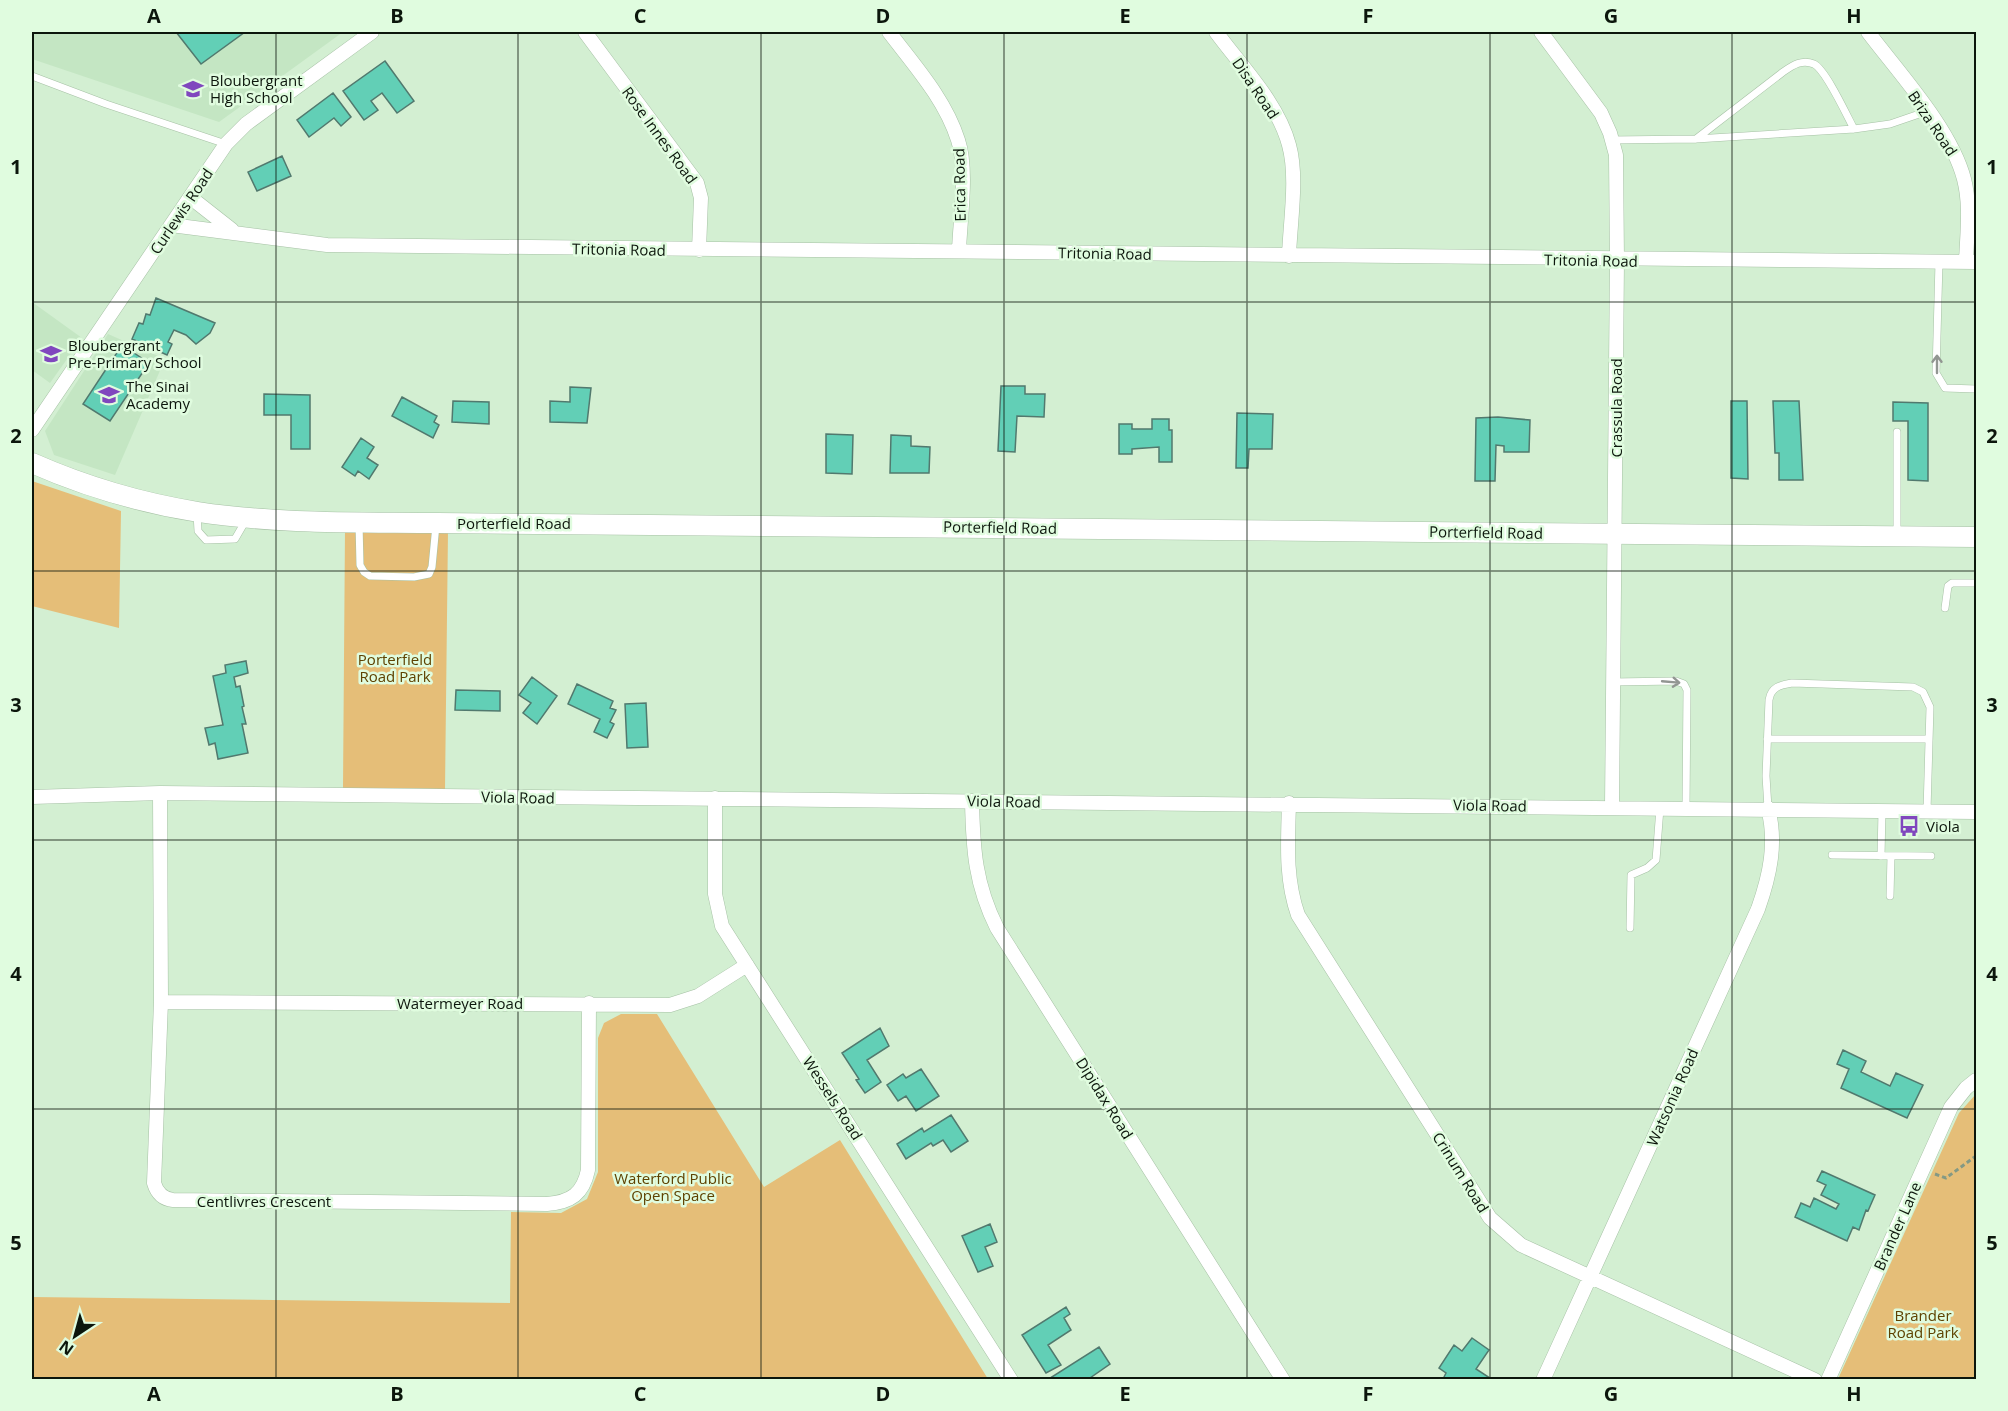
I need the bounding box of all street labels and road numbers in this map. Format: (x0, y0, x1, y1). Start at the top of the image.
street label: Disa Road (1228, 53, 1284, 123)
street label: Rose Innes Road (618, 82, 702, 188)
street label: Briza Road (1904, 86, 1962, 160)
street label: Erica Road (948, 148, 970, 222)
street label: Curlewis Road (145, 164, 217, 258)
street label: Tritonia Road (572, 238, 666, 260)
street label: Tritonia Road (1058, 242, 1152, 264)
street label: Tritonia Road (1544, 249, 1638, 271)
street label: Crassula Road (1606, 358, 1626, 458)
street label: Porterfield Road (457, 513, 571, 533)
street label: Porterfield Road (943, 516, 1057, 538)
street label: Porterfield Road (1429, 521, 1543, 543)
street label: Viola Road (481, 786, 555, 808)
street label: Viola Road (967, 790, 1041, 812)
street label: Viola Road (1453, 794, 1527, 816)
street label: Watermeyer Road (397, 993, 523, 1013)
street label: Watsonia Road (1642, 1045, 1702, 1149)
street label: Wessels Road (799, 1052, 867, 1144)
street label: Dipidax Road (1072, 1053, 1138, 1143)
street label: Crinum Road (1428, 1128, 1494, 1216)
street label: Brander Lane (1869, 1179, 1925, 1273)
street label: Centlivres Crescent (197, 1191, 331, 1211)

